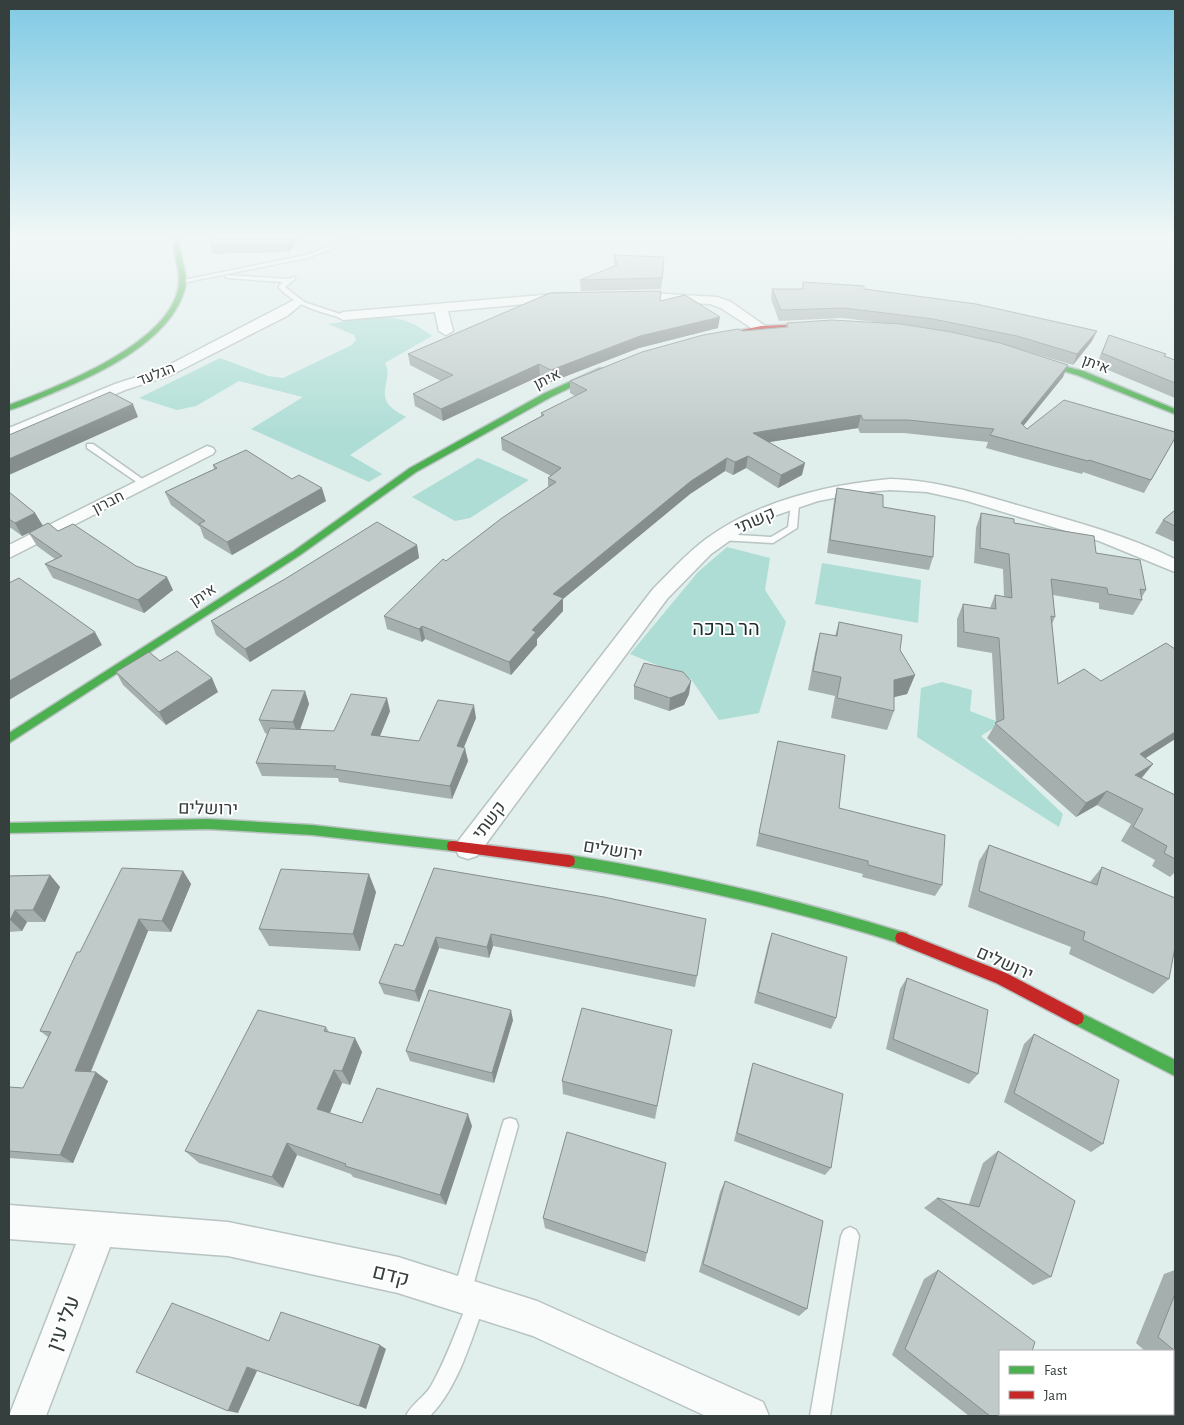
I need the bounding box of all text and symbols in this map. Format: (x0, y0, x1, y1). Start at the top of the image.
street label: איתן (1080, 353, 1111, 376)
street label: הגלעד (135, 361, 177, 388)
street label: איתן (531, 367, 563, 392)
street label: חברון (90, 488, 126, 517)
street label: קשתי (732, 504, 778, 538)
street label: איתן (188, 582, 219, 609)
district label: הר ברכה (692, 619, 760, 639)
street label: קשתי (470, 798, 510, 843)
street label: ירושלים (178, 799, 238, 819)
street label: ירושלים (582, 837, 644, 865)
street label: ירושלים (974, 943, 1036, 984)
street label: קדם (370, 1261, 412, 1290)
street label: עלי עין (43, 1293, 84, 1354)
legend (999, 1350, 1174, 1415)
text: Fast (1044, 1363, 1068, 1378)
text: Jam (1044, 1388, 1067, 1403)

